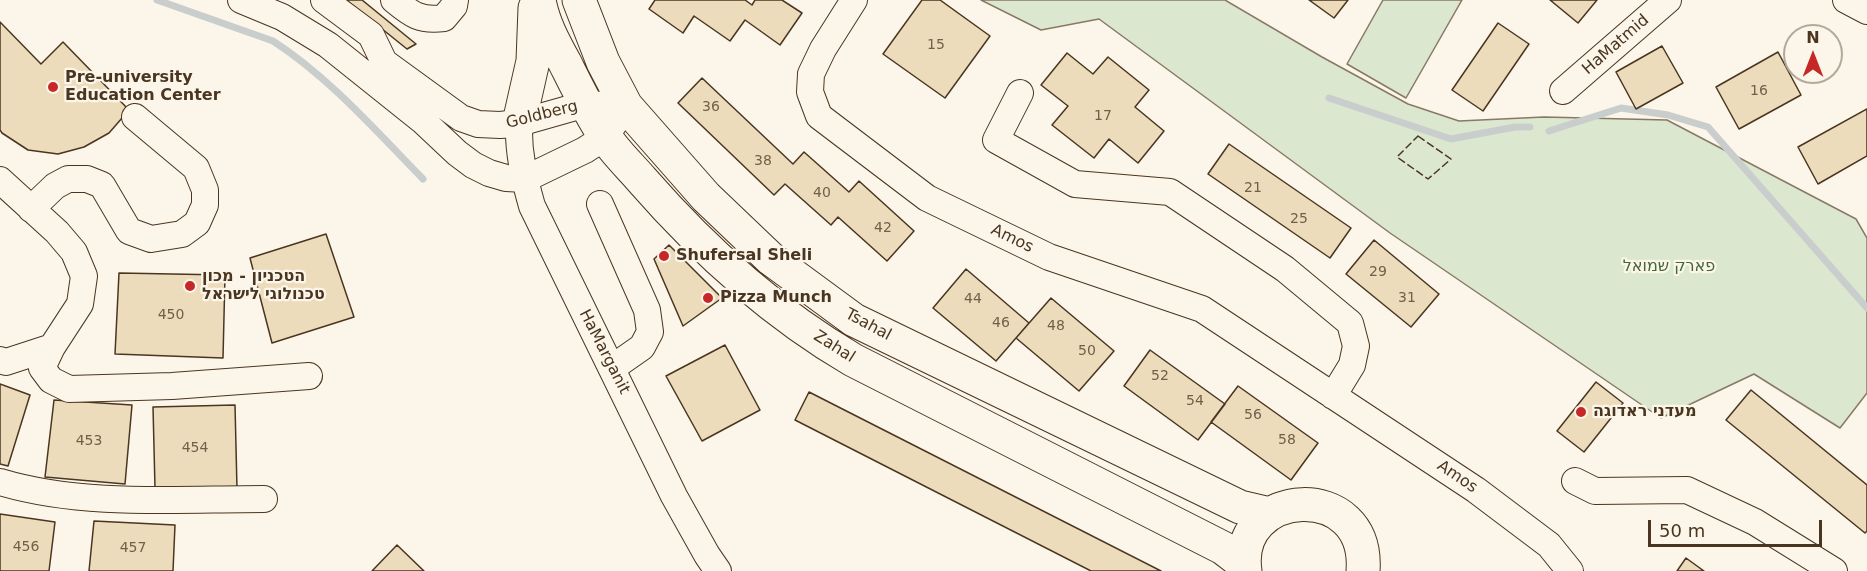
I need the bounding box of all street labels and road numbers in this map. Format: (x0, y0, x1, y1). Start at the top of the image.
street label: HaMatmid (1579, 11, 1653, 79)
street label: Goldberg (504, 97, 580, 133)
street label: Amos (988, 221, 1036, 257)
street label: Tsahal (842, 305, 894, 345)
street label: HaMarganit (574, 306, 634, 398)
street label: Zahal (810, 327, 858, 367)
street label: Amos (1433, 457, 1481, 497)

